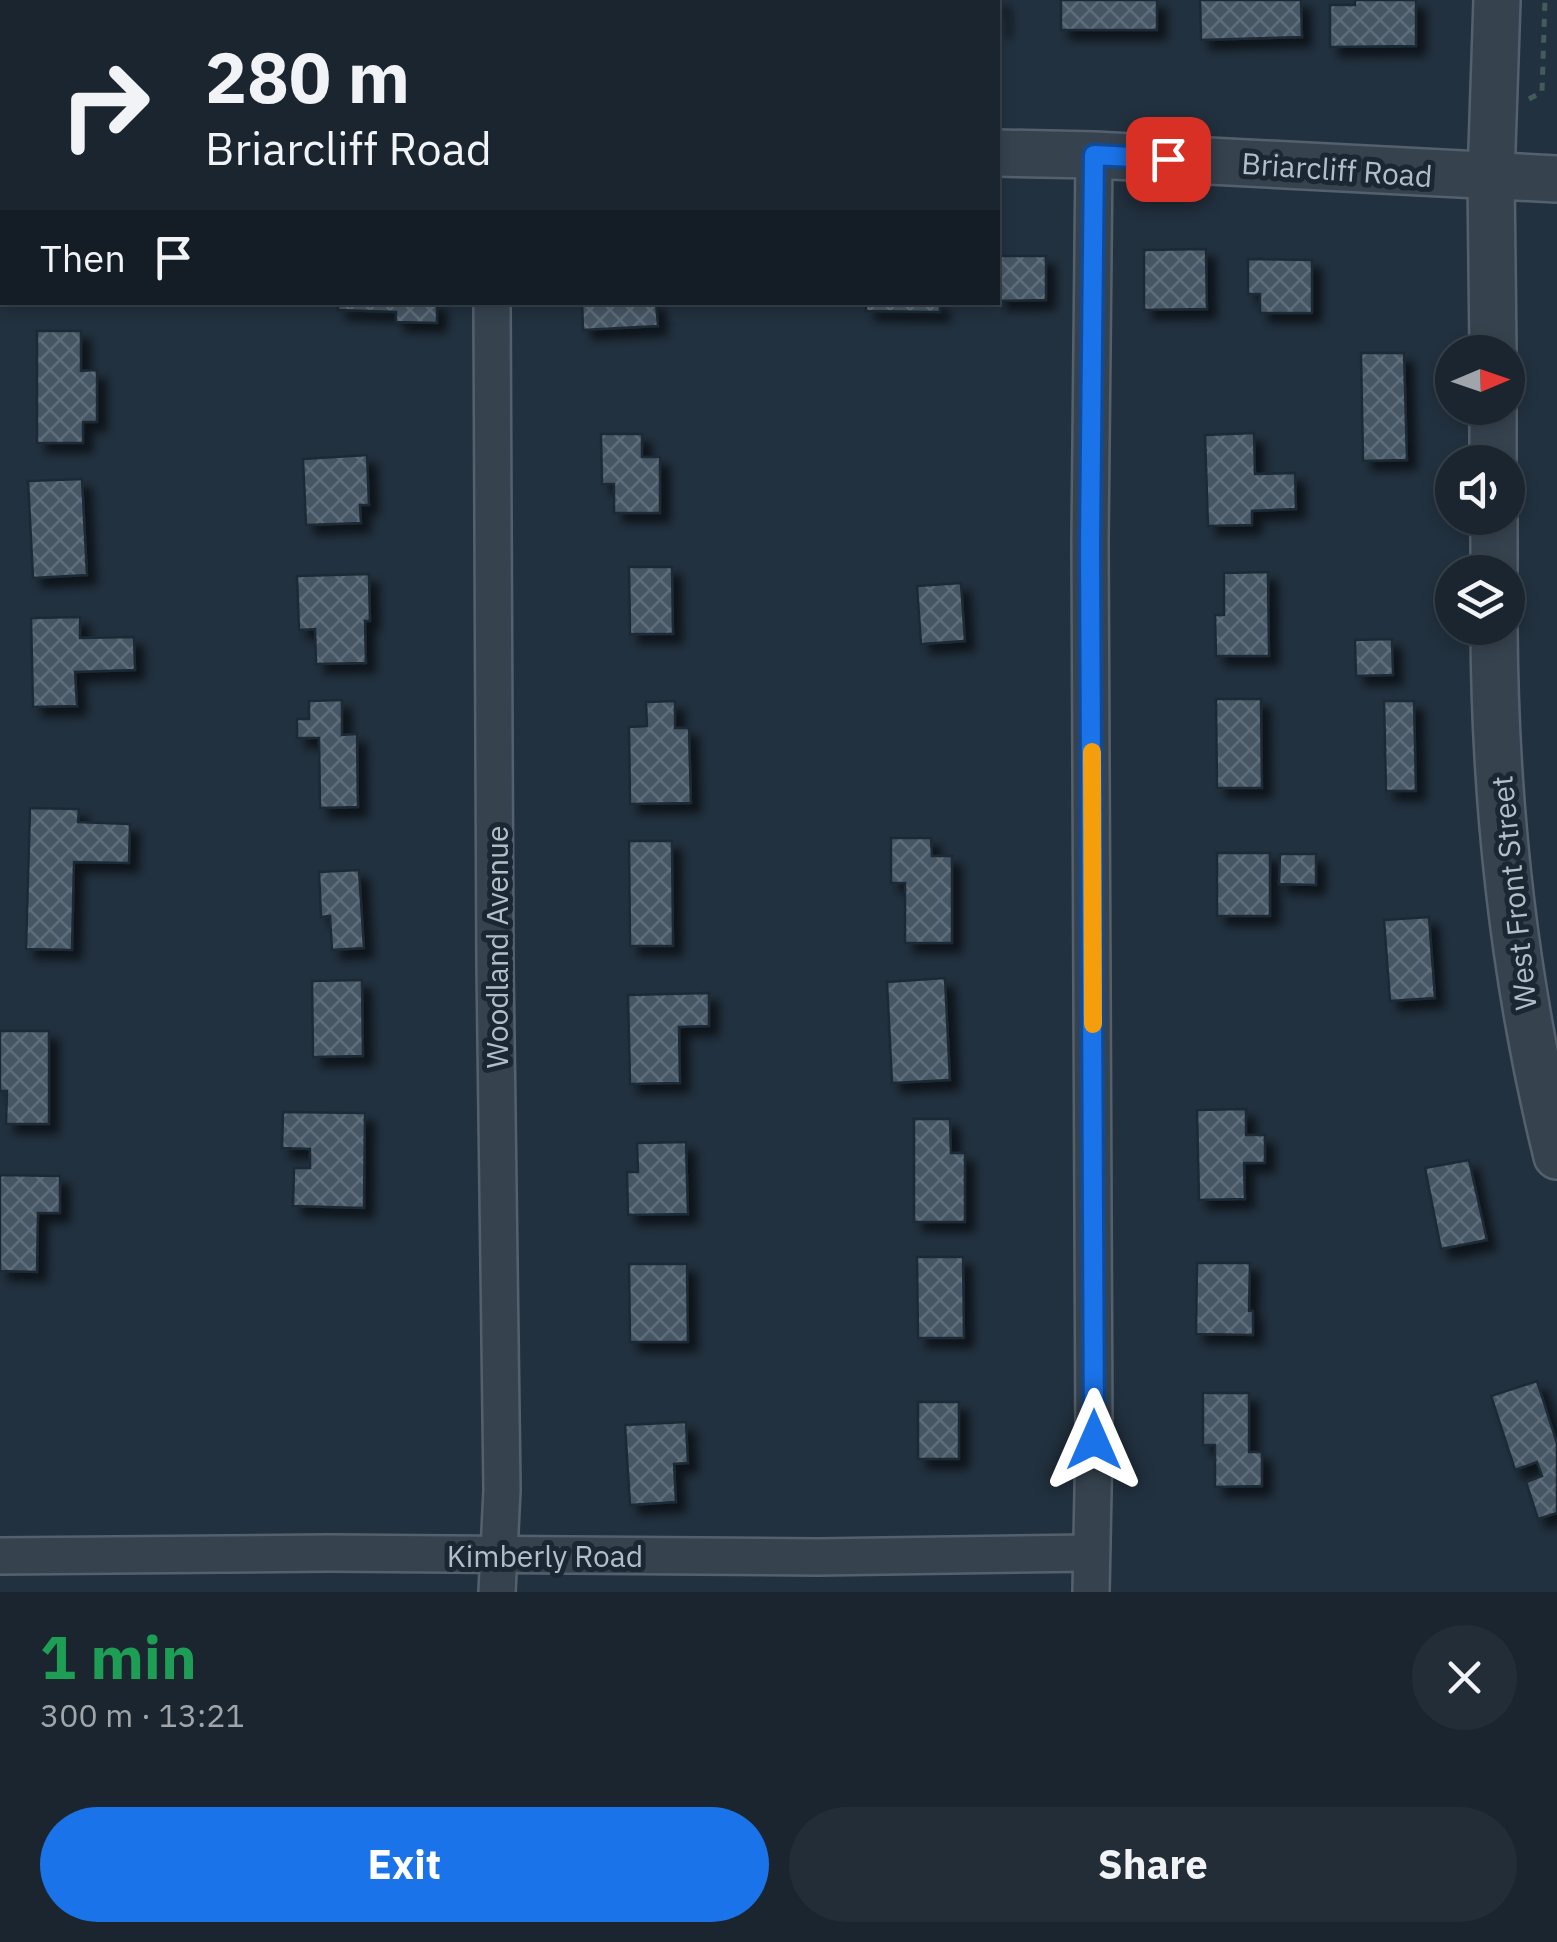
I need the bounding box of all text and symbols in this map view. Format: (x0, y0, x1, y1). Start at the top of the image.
text: 280 m (205, 31, 410, 122)
icon: right (40, 40, 170, 170)
pin (1126, 117, 1211, 202)
text: Briarcliff Road (205, 119, 492, 177)
icon: arrive (1141, 132, 1196, 187)
street label: Briarcliff Road (1240, 143, 1434, 195)
icon: arrive (146, 230, 201, 285)
text: Then (40, 233, 126, 282)
north arrow (1435, 335, 1525, 425)
map controls (1435, 335, 1525, 645)
button: sound (1435, 445, 1525, 535)
button: layers (1435, 555, 1525, 645)
street label: West Front Street (1481, 774, 1545, 1012)
street label: Woodland Avenue (477, 825, 516, 1069)
position arrow (1042, 1388, 1146, 1492)
street label: Kimberly Road (447, 1536, 643, 1575)
text: 1 min (40, 1617, 197, 1696)
button: close (1412, 1625, 1517, 1730)
text: 300 m · 13:21 (40, 1694, 245, 1736)
button: Exit (40, 1807, 769, 1922)
button: Share (789, 1807, 1517, 1922)

